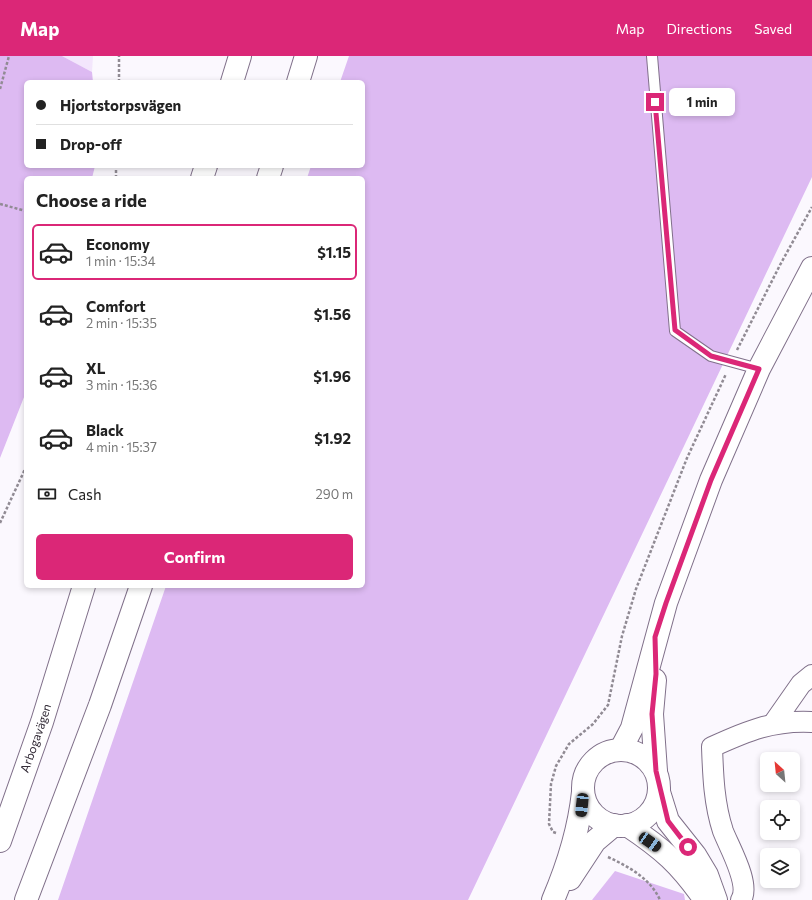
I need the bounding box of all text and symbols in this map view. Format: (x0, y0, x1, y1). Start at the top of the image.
text: Map (20, 17, 59, 40)
text: Map (616, 20, 645, 37)
text: Directions (667, 20, 732, 37)
text: Saved (754, 20, 792, 37)
callout: 1 min (669, 88, 735, 116)
route end (646, 93, 664, 111)
text: 1 min (687, 94, 717, 110)
text: Hjortstorpsvägen (60, 96, 181, 114)
text: Drop-off (60, 135, 122, 153)
text: Choose a ride (36, 189, 147, 211)
icon: car (38, 234, 74, 270)
text: Economy (86, 235, 150, 253)
text: $1.15 (317, 243, 351, 261)
text: 1 min · 15:34 (86, 253, 156, 269)
icon: car (38, 296, 74, 332)
text: Comfort (86, 297, 146, 315)
text: $1.56 (314, 305, 351, 323)
text: 2 min · 15:35 (86, 315, 157, 331)
icon: car (38, 358, 74, 394)
text: XL (86, 359, 105, 377)
text: $1.96 (313, 367, 351, 385)
text: 3 min · 15:36 (86, 377, 158, 393)
icon: car (38, 420, 74, 456)
text: Black (86, 421, 124, 439)
text: $1.92 (314, 429, 351, 447)
text: 4 min · 15:37 (86, 439, 157, 455)
icon: cash (36, 483, 58, 505)
text: Cash (68, 485, 102, 503)
text: 290 m (316, 486, 353, 502)
button: Confirm (36, 534, 353, 580)
street label: Arbogavägen (17, 702, 53, 774)
north arrow (760, 752, 800, 792)
map controls (760, 752, 800, 888)
car (575, 792, 589, 818)
button: locate (760, 800, 800, 840)
car (637, 830, 663, 854)
route start (679, 838, 697, 856)
button: layers (760, 848, 800, 888)

